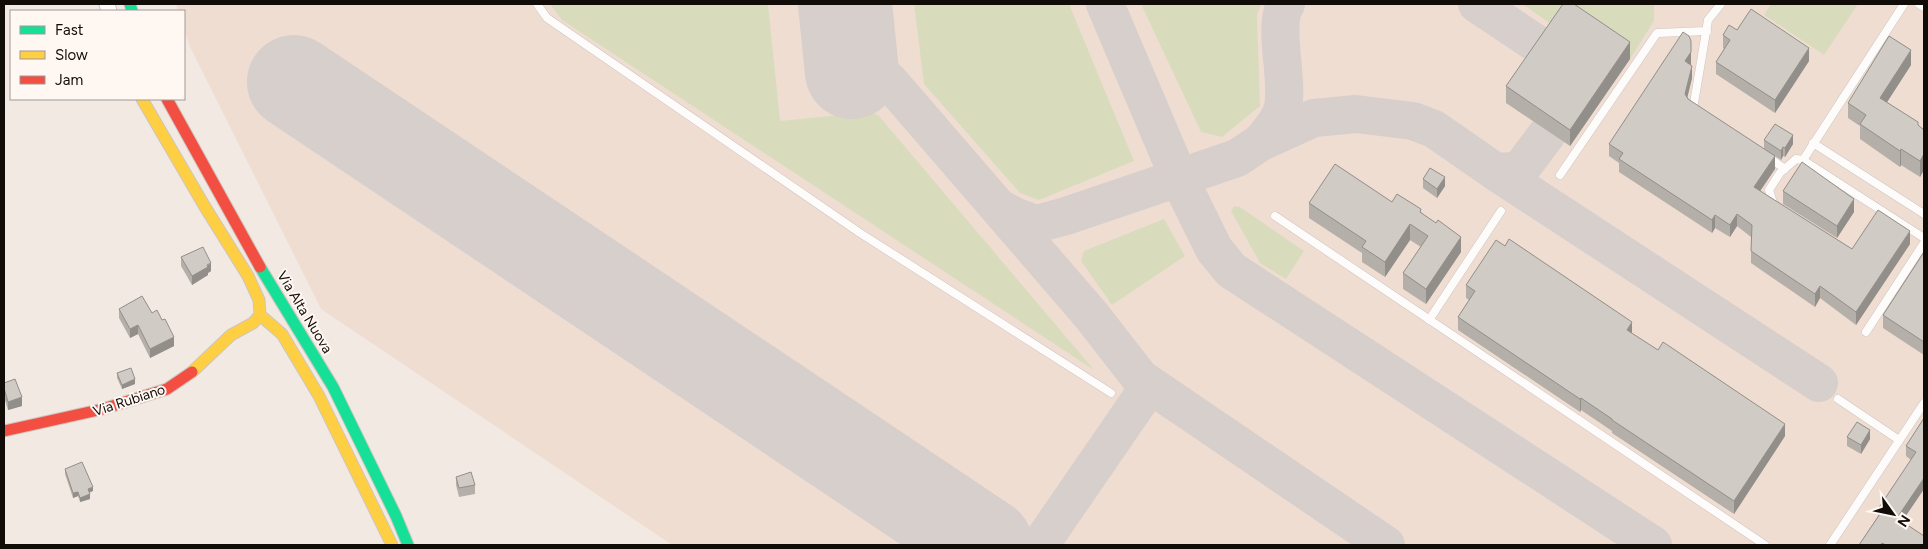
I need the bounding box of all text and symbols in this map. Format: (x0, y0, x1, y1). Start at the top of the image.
legend (10, 10, 185, 100)
text: Fast (55, 21, 84, 39)
text: Slow (55, 46, 88, 64)
text: Jam (55, 71, 83, 89)
street label: Via Alta Nuova (273, 268, 336, 356)
street label: Via Rubiano (91, 381, 167, 420)
north arrow (1868, 489, 1918, 539)
text: N (1893, 512, 1914, 530)

